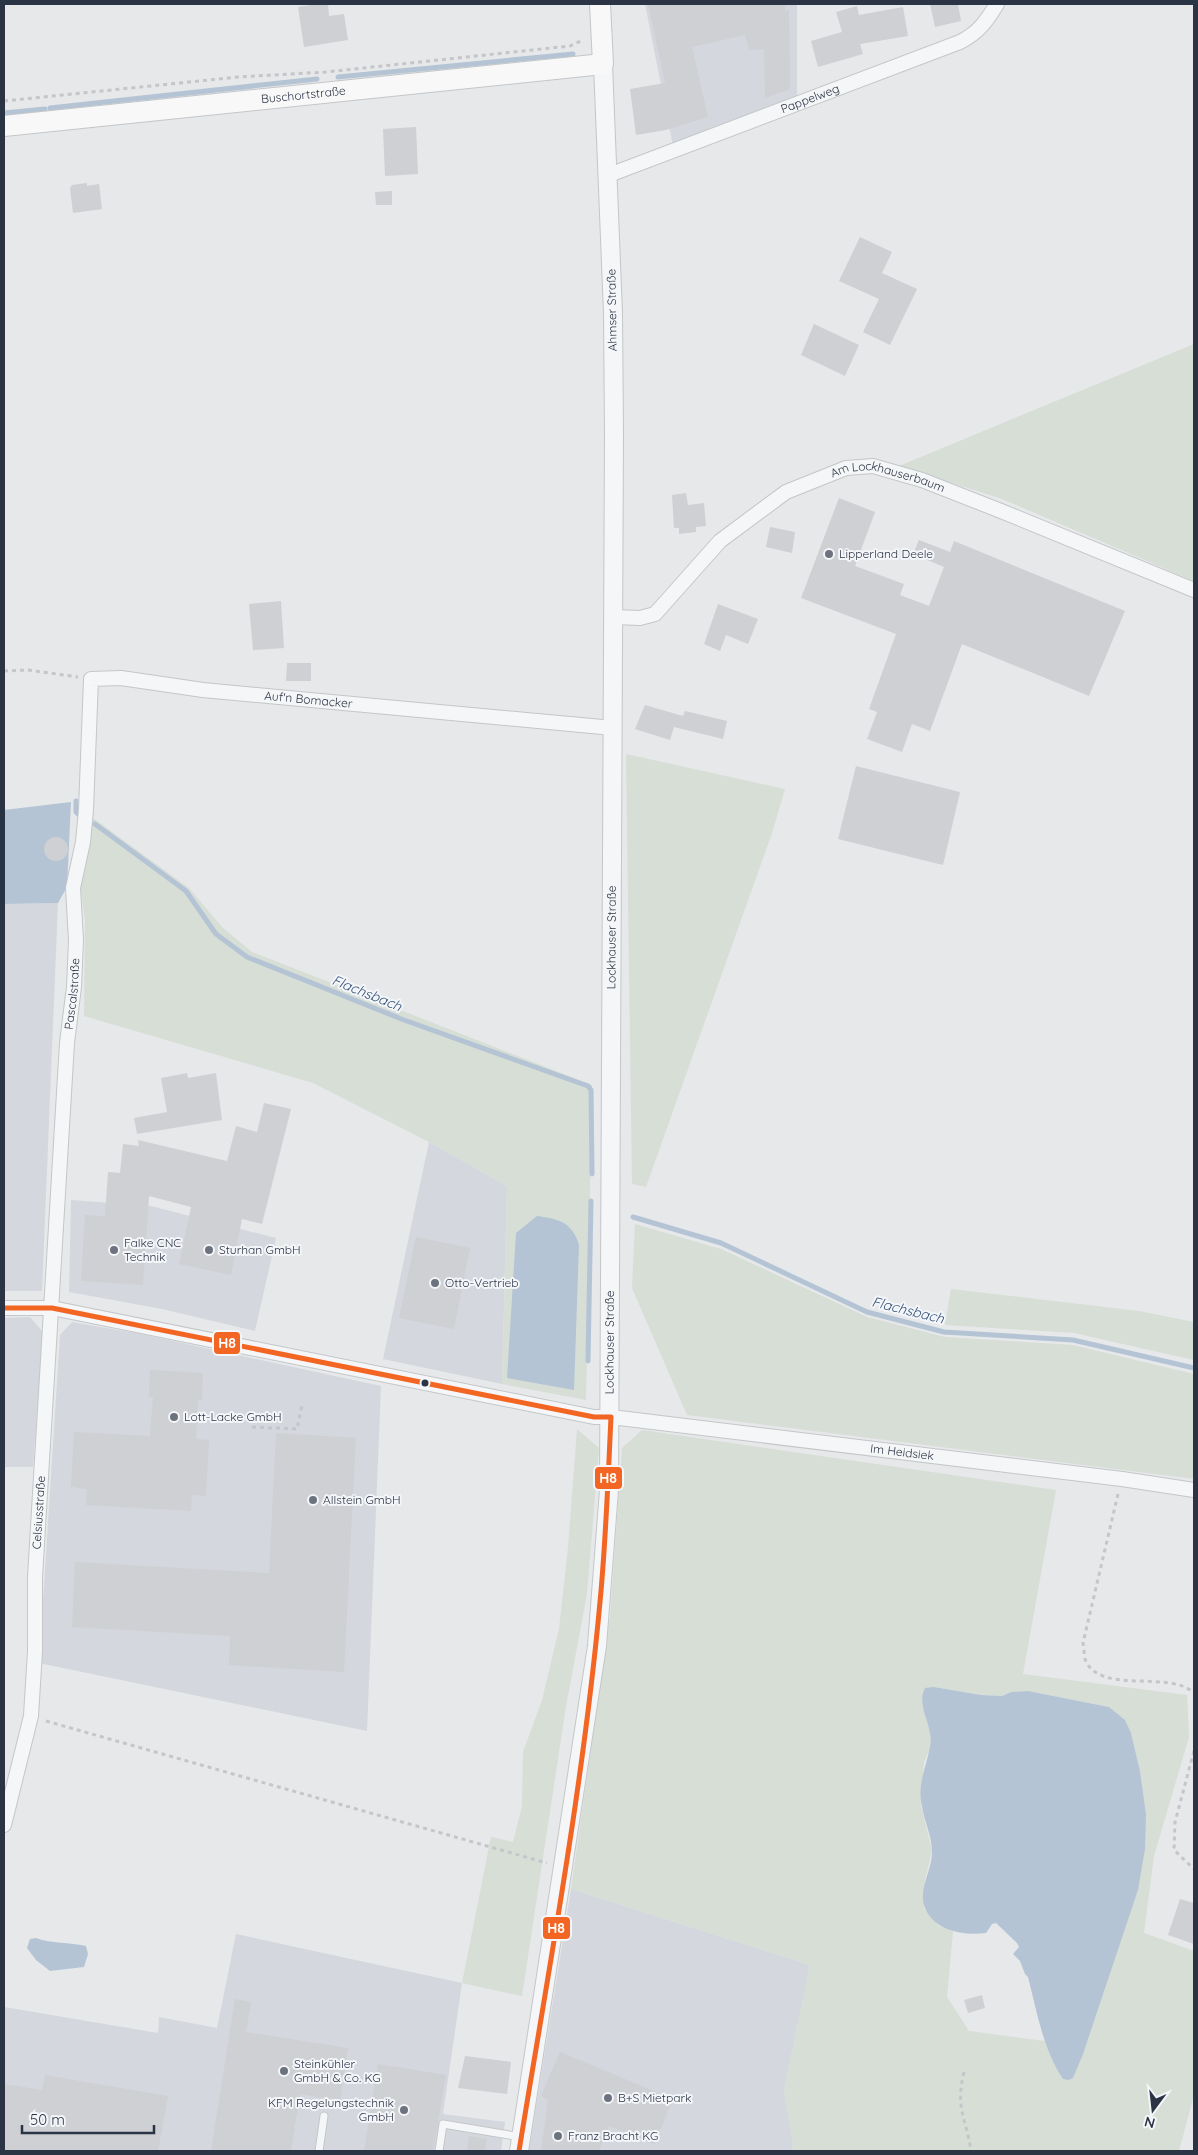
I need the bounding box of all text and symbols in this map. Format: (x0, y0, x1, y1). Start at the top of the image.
street label: Pappelweg (778, 80, 841, 116)
street label: Buschortstraße (260, 83, 347, 106)
street label: Ahmser Straße (603, 268, 620, 351)
street label: Am Lockhauserbaum (828, 458, 947, 495)
place label: Lipperland Deele (839, 546, 933, 561)
marker: Lipperland Deele (823, 548, 835, 560)
street label: Auf'n Bomacker (264, 688, 354, 711)
street label: Lockhauser Straße (603, 885, 619, 990)
street label: Pascalstraße (61, 957, 82, 1030)
water label: Flachsbach (330, 971, 405, 1016)
place label: Falke CNC Technik (124, 1235, 181, 1264)
place label: Sturhan GmbH (219, 1242, 301, 1257)
marker: Falke CNC Technik (108, 1244, 120, 1256)
marker: Sturhan GmbH (203, 1244, 215, 1256)
place label: Otto-Vertrieb (445, 1275, 519, 1290)
marker: Otto-Vertrieb (429, 1277, 441, 1289)
street label: Lockhauser Straße (601, 1290, 617, 1394)
water label: Flachsbach (870, 1292, 947, 1328)
line badge: H8 (213, 1331, 241, 1355)
text: H8 (218, 1334, 236, 1352)
unlabelled marker (420, 1378, 430, 1388)
place label: Lott-Lacke GmbH (184, 1409, 282, 1424)
marker: Lott-Lacke GmbH (168, 1411, 180, 1423)
street label: Im Heidsiek (869, 1441, 935, 1463)
line badge: H8 (594, 1466, 623, 1490)
text: H8 (599, 1469, 617, 1487)
street label: Celsiusstraße (29, 1475, 48, 1550)
place label: Allstein GmbH (323, 1492, 401, 1507)
marker: Allstein GmbH (307, 1494, 319, 1506)
line badge: H8 (542, 1916, 571, 1940)
text: H8 (547, 1919, 565, 1937)
place label: Steinkühler GmbH & Co. KG (294, 2056, 381, 2085)
marker: Steinkühler GmbH & Co. KG (278, 2065, 290, 2077)
north arrow (1128, 2085, 1178, 2135)
place label: B+S Mietpark (618, 2090, 692, 2105)
marker: B+S Mietpark (602, 2092, 614, 2104)
place label: KFM Regelungstechnik GmbH (268, 2095, 394, 2124)
scale bar (22, 2102, 155, 2134)
marker: KFM Regelungstechnik GmbH (398, 2104, 410, 2116)
text: 50 m (30, 2110, 65, 2129)
text: N (1142, 2113, 1157, 2133)
place label: Franz Bracht KG (568, 2128, 658, 2143)
marker: Franz Bracht KG (552, 2130, 564, 2142)

